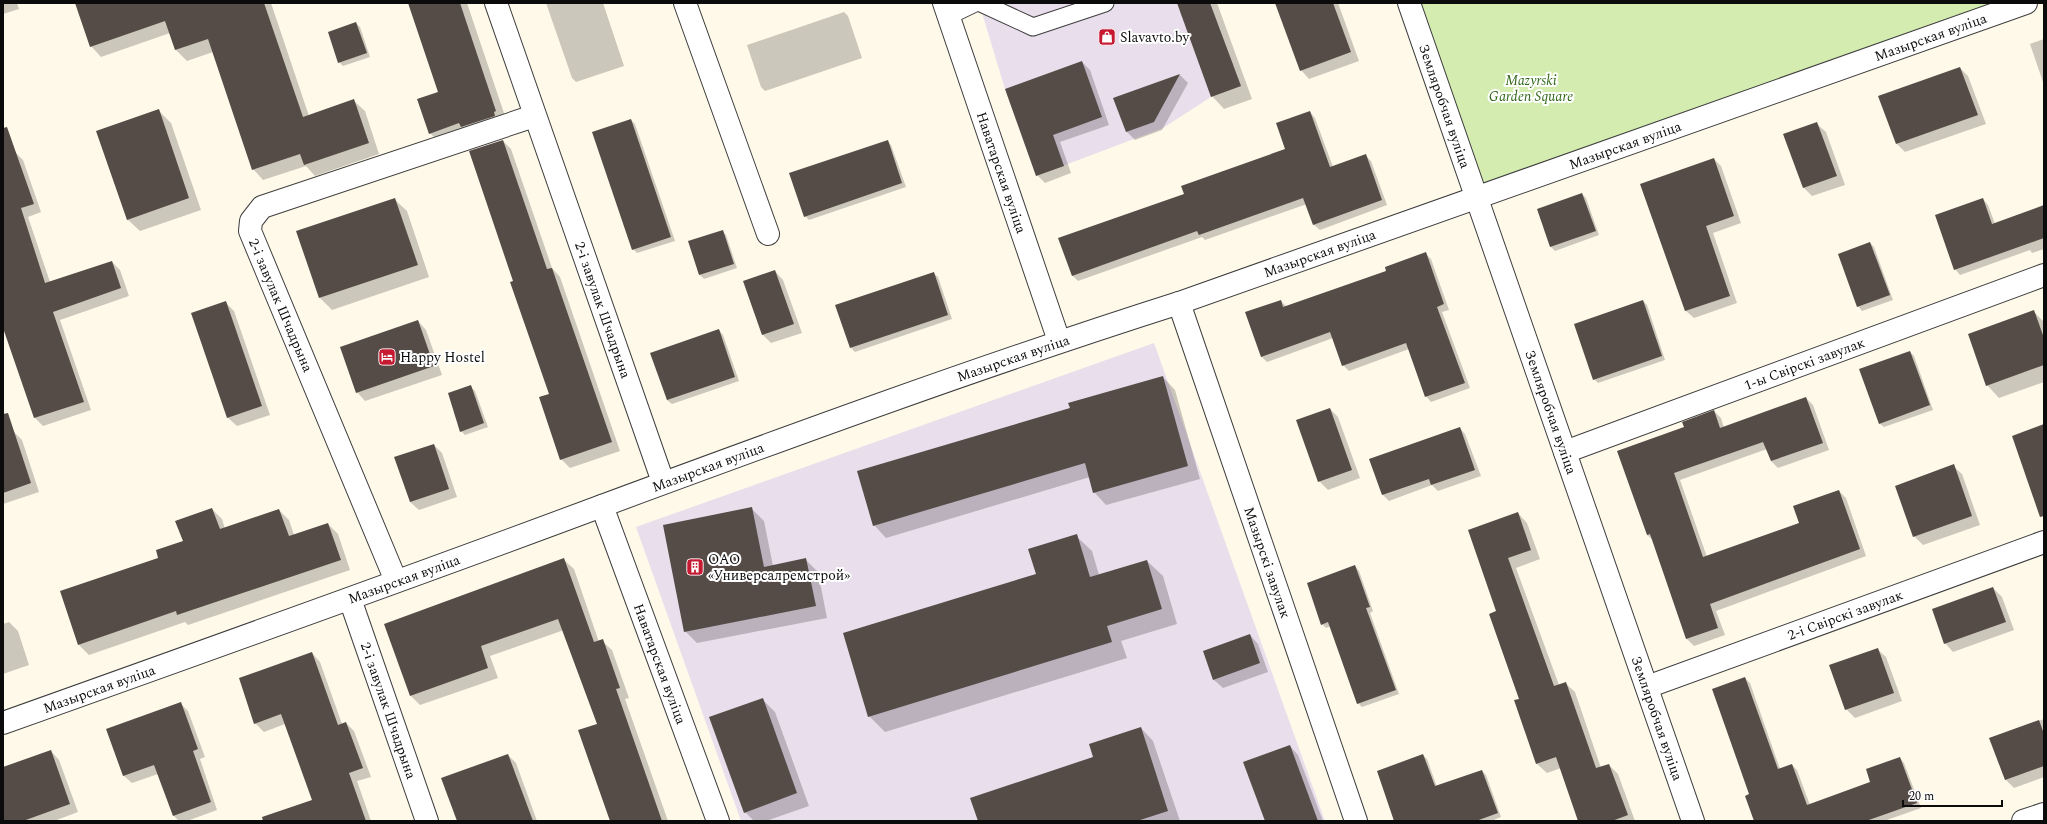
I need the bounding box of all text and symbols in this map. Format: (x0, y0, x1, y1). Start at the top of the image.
street label: Мазырская вуліца (1872, 8, 1990, 67)
shop icon: Slavavto.by (1097, 27, 1117, 47)
place label: Slavavto.by (1120, 27, 1191, 48)
street label: Земляробчая вуліца (1413, 41, 1476, 171)
park label: Mazyrski Garden Square (1489, 70, 1573, 107)
street label: Наватарская вуліца (971, 109, 1032, 236)
street label: Мазырская вуліца (1566, 116, 1684, 175)
street label: Мазырская вуліца (1261, 224, 1379, 283)
street label: 2-і завулак Шчадрына (243, 235, 318, 375)
street label: 2-і завулак Шчадрына (569, 239, 636, 381)
street label: Мазырская вуліца (954, 329, 1072, 388)
street label: 1-ы Свірскі завулак (1741, 332, 1868, 396)
hotel icon: Happy Hostel (377, 347, 397, 367)
place label: Happy Hostel (400, 347, 485, 368)
street label: Земляробчая вуліца (1519, 347, 1582, 477)
street label: Мазырская вуліца (649, 437, 767, 498)
street label: Мазырскі завулак (1238, 504, 1296, 621)
street label: Мазырская вуліца (345, 549, 463, 609)
place label: ОАО «Универсалремстрой» (708, 549, 850, 586)
building icon: ОАО «Универсалремстрой» (685, 557, 705, 577)
street label: 2-і Свірскі завулак (1785, 584, 1906, 646)
street label: Наватарская вуліца (628, 600, 691, 727)
street label: 2-і завулак Шчадрына (355, 639, 422, 782)
street label: Земляробчая вуліца (1625, 653, 1688, 784)
street label: Мазырская вуліца (40, 659, 158, 719)
scale bar (1903, 782, 2002, 808)
text: 20 m (1909, 787, 1934, 806)

